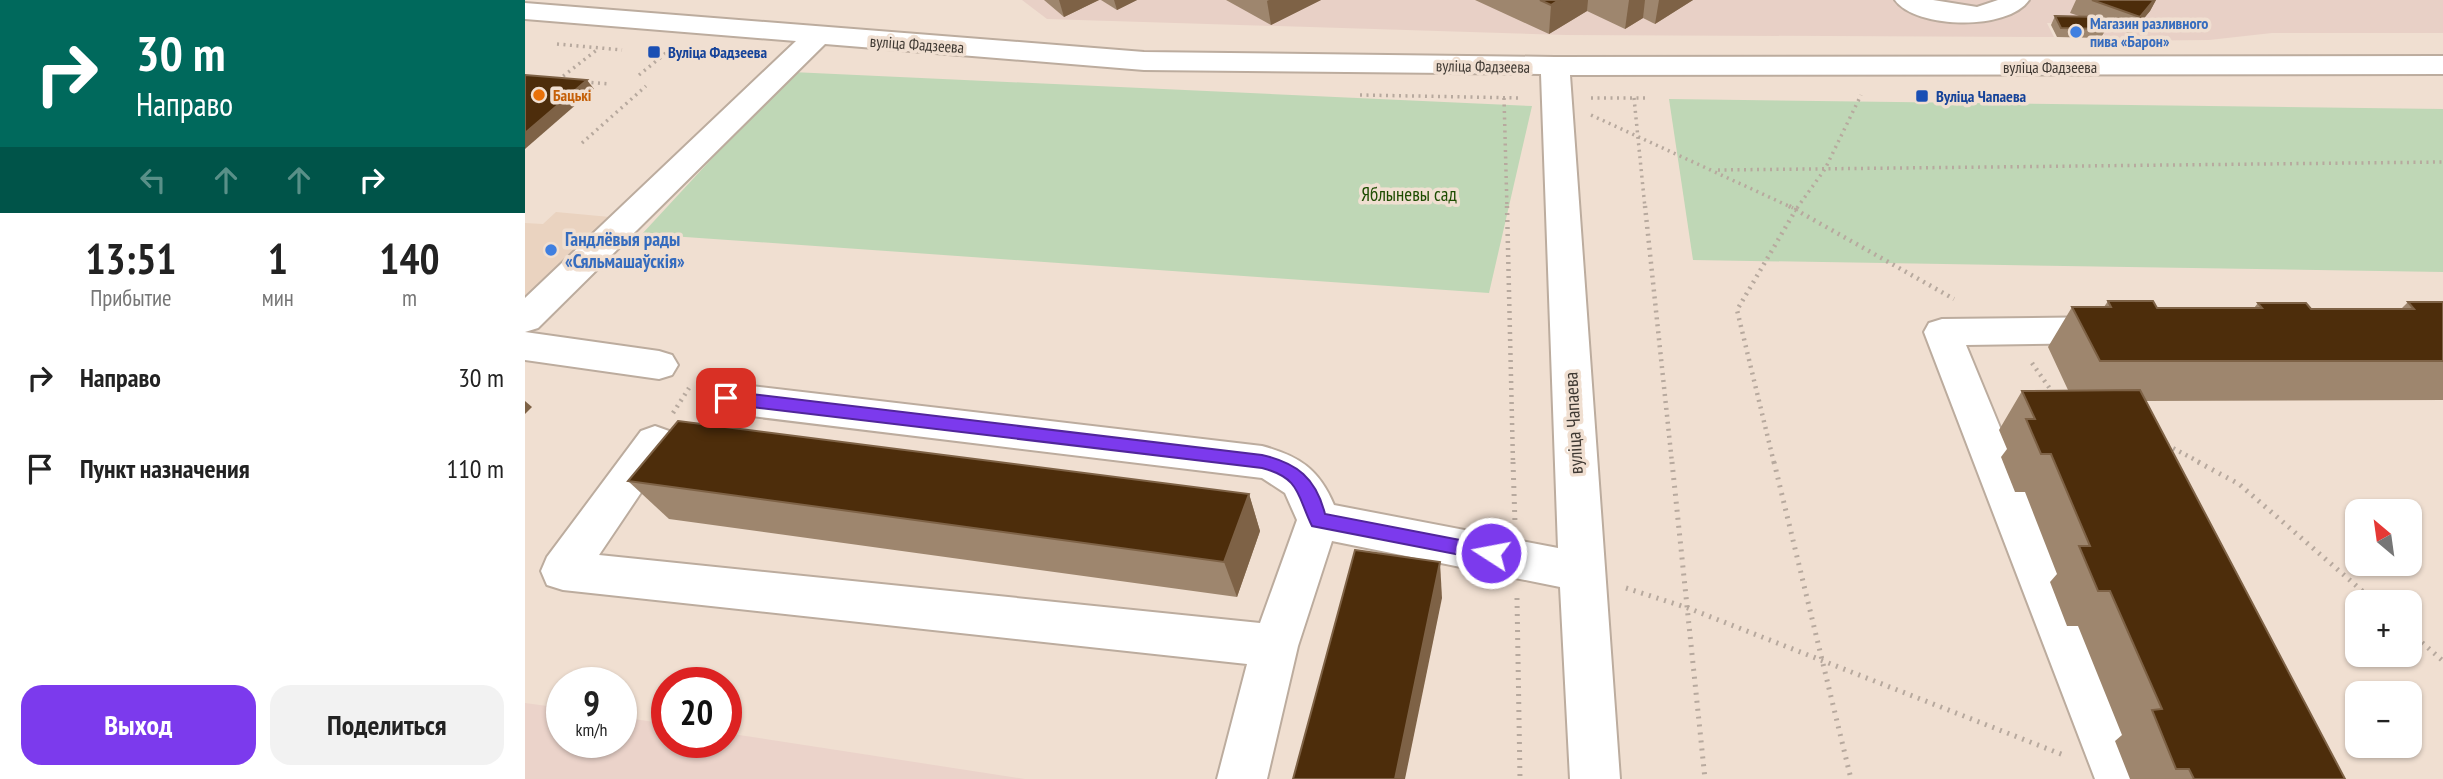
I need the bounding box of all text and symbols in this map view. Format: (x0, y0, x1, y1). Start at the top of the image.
place label: Магазин разливного пива «Барон» (2090, 13, 2208, 51)
text: 30 m (136, 21, 225, 85)
marker: Магазин разливного пива «Барон» (2068, 24, 2084, 40)
icon: right (21, 28, 112, 119)
street label: вуліца Фадзеева (869, 31, 965, 57)
place label: Вуліца Фадзеева (668, 42, 768, 62)
marker: Вуліца Фадзеева (646, 44, 662, 60)
street label: вуліца Фадзеева (1436, 55, 1530, 77)
street label: вуліца Фадзеева (2003, 57, 2097, 77)
text: Направо (136, 83, 233, 125)
place label: Бацькі (553, 85, 592, 105)
place label: Вуліца Чапаева (1936, 86, 2027, 106)
marker: Бацькі (531, 87, 547, 103)
marker: Вуліца Чапаева (1914, 88, 1930, 104)
icon: left (134, 161, 172, 199)
icon: ahead (207, 161, 245, 199)
icon: ahead (280, 161, 318, 199)
icon: right (353, 161, 391, 199)
park label: Яблыневы сад (1361, 182, 1457, 206)
place label: Гандлёвыя рады «Сяльмашаўскія» (565, 227, 685, 273)
text: 13:51 (85, 231, 176, 286)
text: 1 (268, 231, 288, 286)
text: 140 (379, 231, 440, 286)
marker: Гандлёвыя рады «Сяльмашаўскія» (543, 242, 559, 258)
text: Прибытие (90, 283, 172, 312)
text: мин (262, 283, 294, 312)
text: m (402, 283, 417, 312)
icon: right (21, 359, 59, 397)
text: Направо (80, 361, 161, 394)
text: 30 m (458, 361, 504, 394)
pin (696, 368, 756, 428)
street label: вуліца Чапаева (1558, 371, 1588, 475)
icon: arrive (707, 379, 745, 417)
icon: arrive (21, 450, 59, 488)
text: Пункт назначения (80, 452, 250, 485)
text: 110 m (446, 452, 504, 485)
north arrow (2345, 499, 2422, 576)
map controls (2345, 499, 2422, 758)
position arrow (1454, 516, 1528, 590)
button: + (2345, 590, 2422, 667)
speed limit sign: 20 (651, 667, 742, 758)
text: 9 (583, 680, 600, 726)
button: − (2345, 681, 2422, 758)
button: Выход (21, 685, 256, 765)
button: Поделиться (270, 685, 504, 765)
text: km/h (576, 718, 607, 741)

